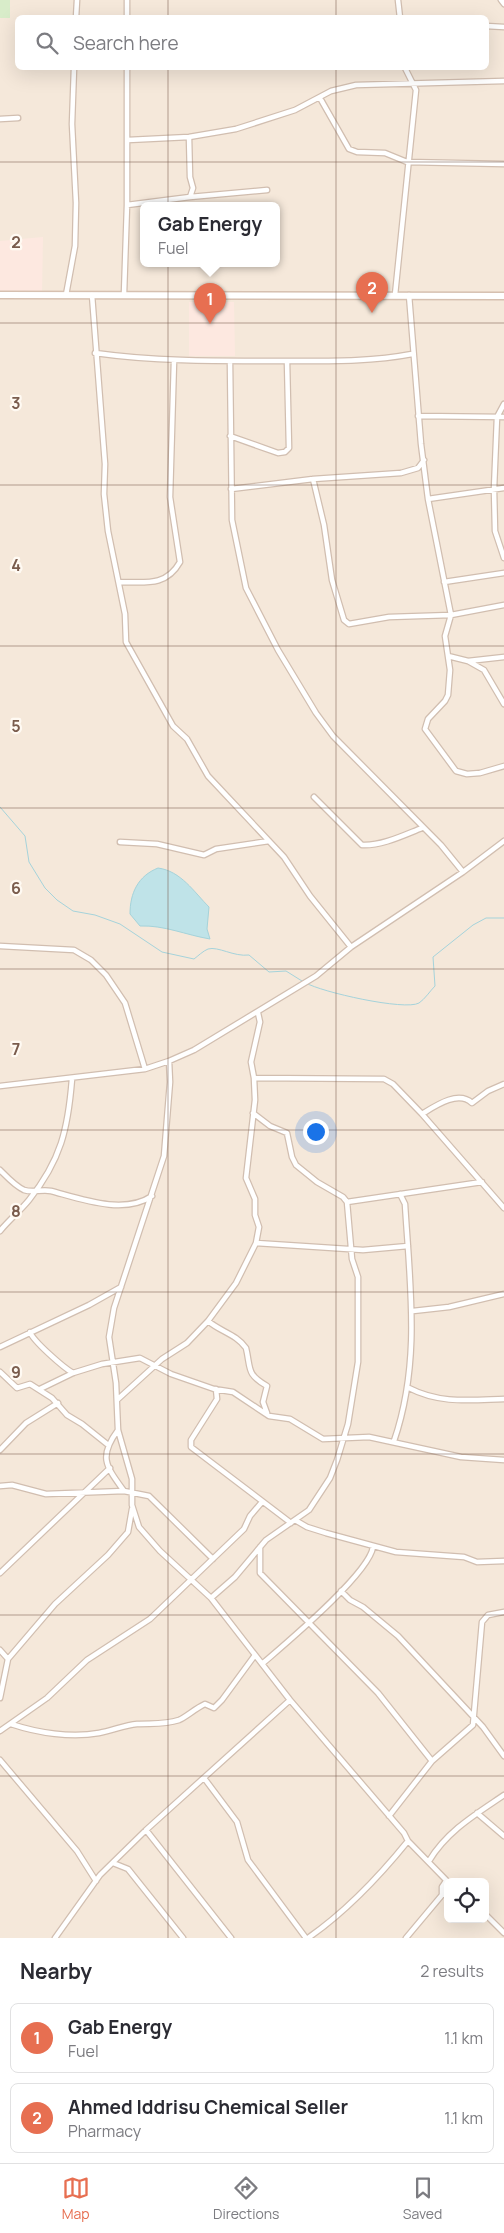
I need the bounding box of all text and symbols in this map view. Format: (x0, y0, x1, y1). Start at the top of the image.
search box (15, 15, 489, 70)
icon: search (33, 29, 61, 57)
text: Search here (73, 30, 179, 56)
popup (140, 202, 280, 267)
text: Gab Energy (158, 211, 262, 237)
text: 2 (11, 231, 21, 253)
text: Fuel (158, 237, 189, 259)
pin: 2 (356, 272, 388, 313)
pin: 1 (194, 283, 226, 324)
text: 3 (11, 392, 21, 414)
text: 4 (11, 554, 21, 576)
text: 5 (11, 715, 21, 737)
text: 6 (11, 877, 21, 899)
text: 7 (12, 1038, 20, 1060)
your location (303, 1119, 329, 1145)
text: 8 (11, 1200, 21, 1222)
text: 9 (11, 1361, 21, 1383)
map controls (444, 1878, 489, 1923)
button: locate (444, 1878, 489, 1923)
text: Nearby (20, 1957, 92, 1985)
text: 2 results (420, 1960, 484, 1982)
text: Gab Energy (68, 2014, 172, 2040)
text: 1 (33, 2027, 41, 2049)
text: 1.1 km (444, 2027, 483, 2049)
text: Fuel (68, 2040, 99, 2062)
text: Ahmed Iddrisu Chemical Seller (68, 2094, 348, 2120)
text: 2 (32, 2107, 42, 2129)
text: 1.1 km (444, 2107, 483, 2129)
text: Pharmacy (68, 2120, 141, 2142)
tab: Map (62, 2174, 90, 2223)
tab: Directions (213, 2174, 279, 2223)
tab: Saved (403, 2174, 442, 2223)

